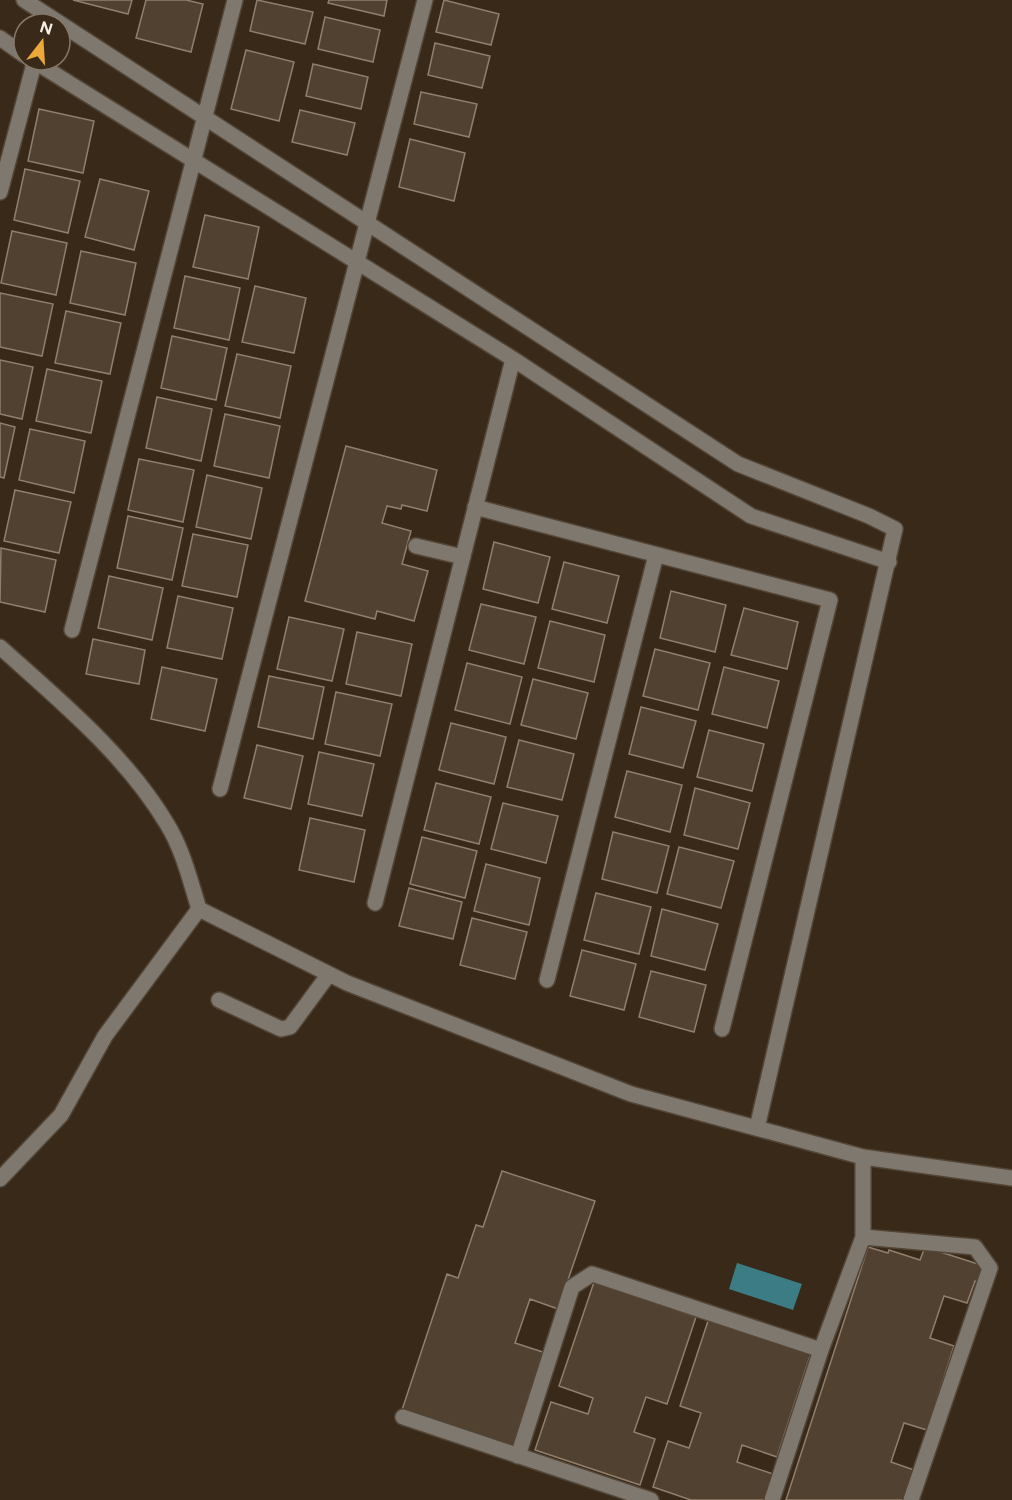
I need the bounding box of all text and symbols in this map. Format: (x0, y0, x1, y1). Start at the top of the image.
north arrow (12, 12, 72, 72)
text: N (38, 17, 55, 39)

